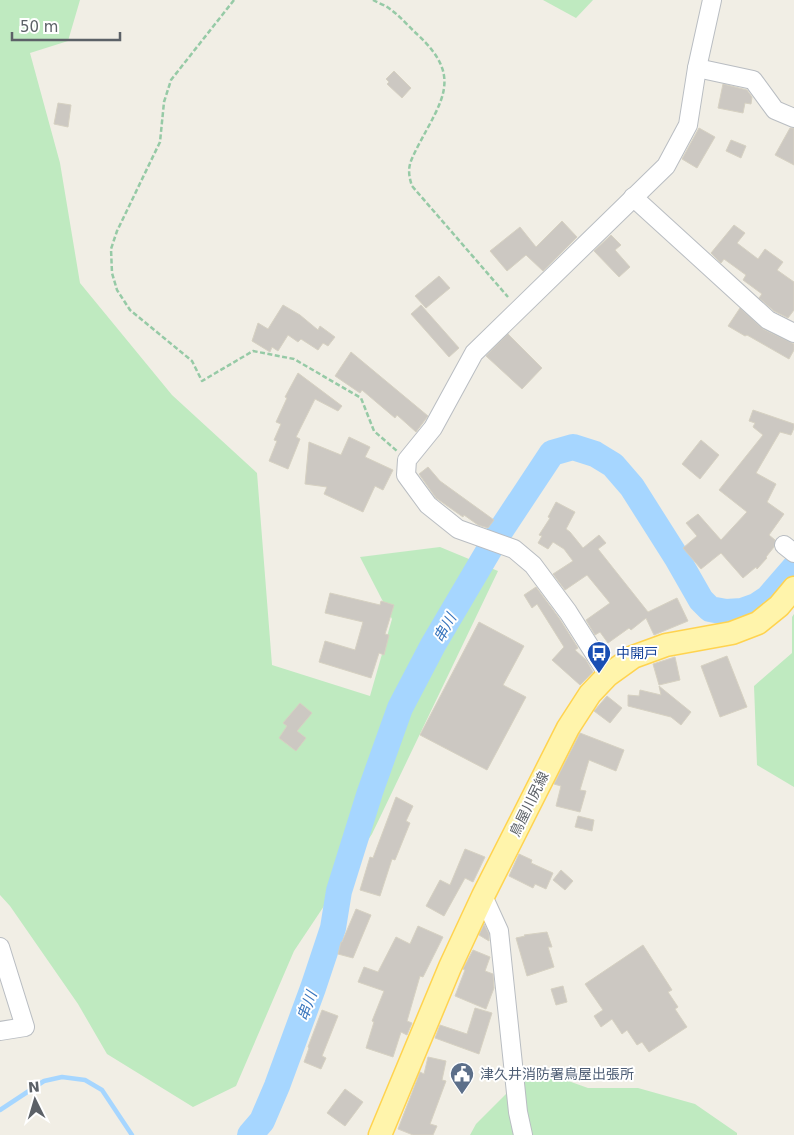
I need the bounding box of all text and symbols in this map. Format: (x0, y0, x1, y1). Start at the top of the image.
scale bar (12, 10, 120, 42)
text: 50 m (20, 18, 58, 36)
water label: 串川 (430, 609, 461, 645)
bus stop icon: 中開戸 (586, 640, 612, 674)
place label: 中開戸 (616, 645, 658, 661)
street label: 鳥屋川尻線 (506, 769, 552, 839)
water label: 串川 (293, 987, 321, 1023)
public building icon: 津久井消防署鳥屋出張所 (449, 1061, 475, 1095)
place label: 津久井消防署鳥屋出張所 (480, 1066, 634, 1082)
north arrow (10, 1075, 60, 1125)
text: N (27, 1079, 40, 1096)

